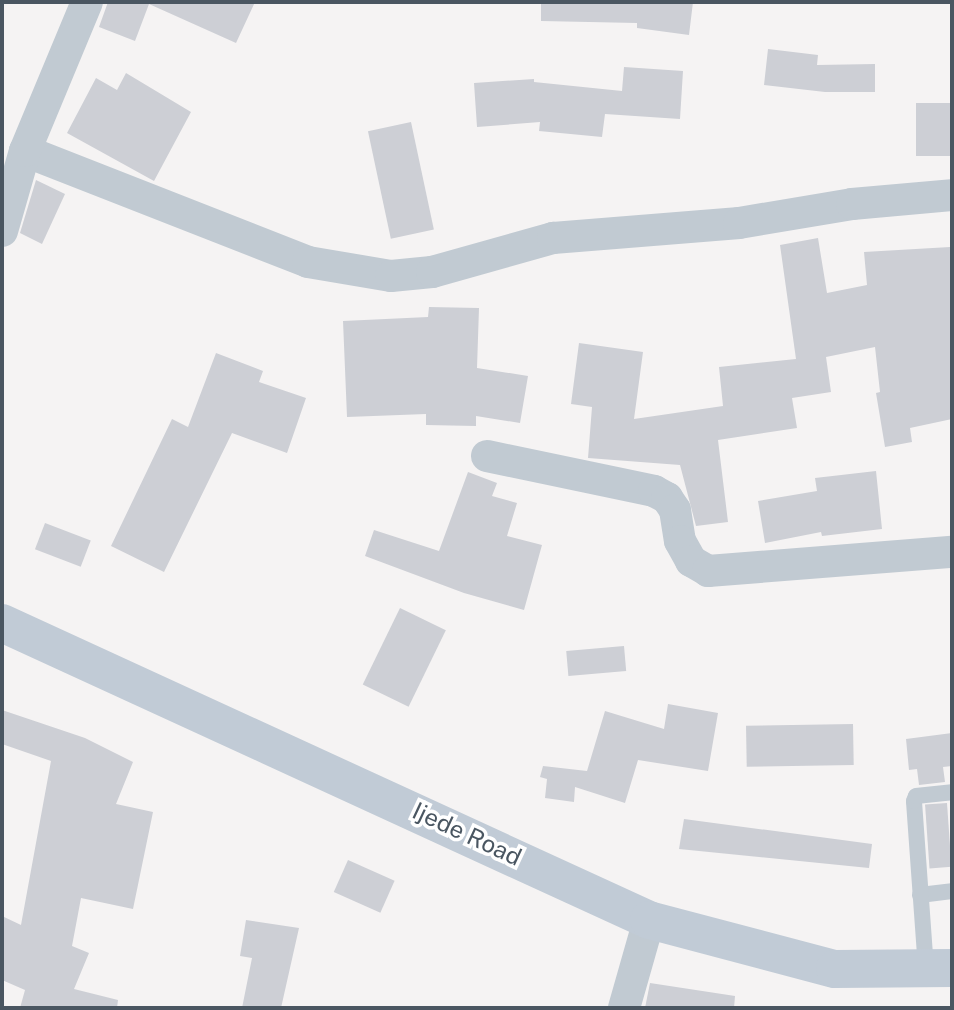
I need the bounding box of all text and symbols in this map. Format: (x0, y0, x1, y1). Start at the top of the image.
street label: Ijede Road (408, 796, 526, 872)

